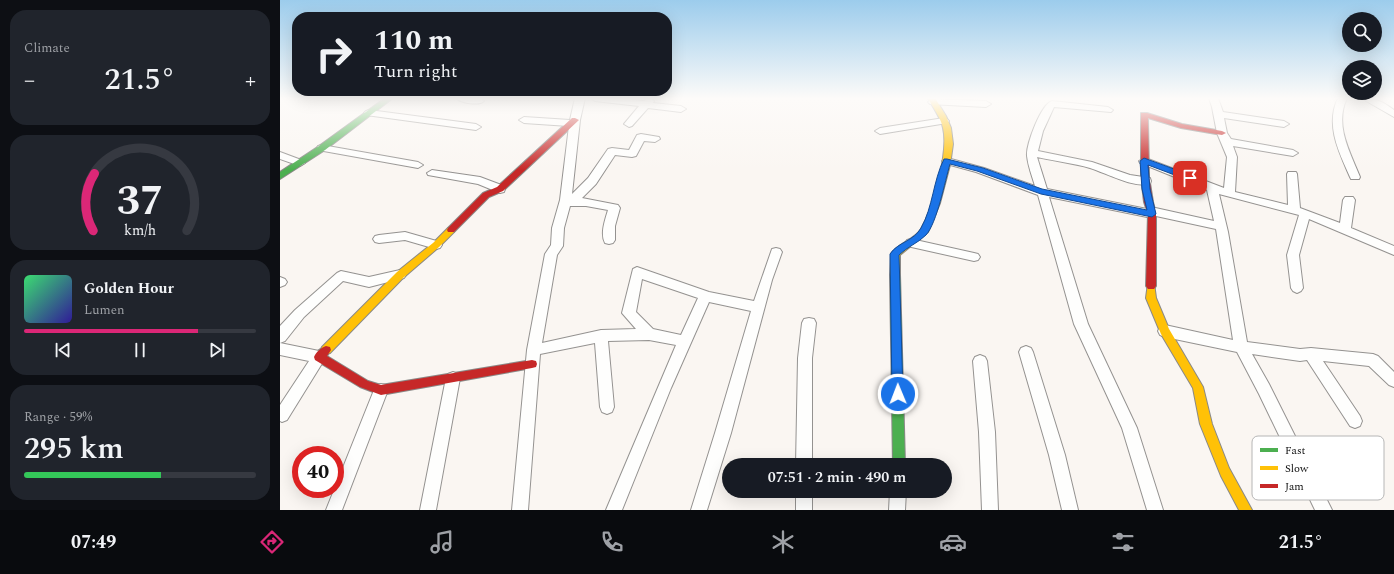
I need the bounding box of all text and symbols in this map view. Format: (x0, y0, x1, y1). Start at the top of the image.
map controls (1342, 12, 1382, 100)
button: search (1342, 12, 1382, 52)
text: 110 m (374, 19, 453, 62)
icon: right (308, 28, 360, 80)
text: Climate (24, 38, 70, 58)
text: 21.5° (104, 57, 176, 103)
text: Turn right (374, 58, 457, 85)
button: layers (1342, 60, 1382, 100)
text: − (24, 64, 35, 97)
text: + (245, 64, 256, 97)
pin (1173, 161, 1207, 195)
icon: arrive (1179, 167, 1201, 189)
text: 37 (117, 169, 163, 232)
text: km/h (124, 219, 156, 241)
text: Golden Hour (84, 277, 174, 300)
text: Lumen (84, 300, 125, 320)
icon: previous (52, 339, 74, 361)
icon: pause (129, 339, 151, 361)
icon: next (206, 339, 228, 361)
position arrow (877, 373, 919, 415)
text: Range · 59% (24, 407, 92, 427)
text: 295 km (24, 426, 124, 472)
legend (1252, 436, 1384, 500)
text: Fast (1285, 442, 1306, 459)
speed limit sign: 40 (292, 446, 344, 498)
text: Slow (1285, 460, 1309, 477)
text: 07:51 · 2 min · 490 m (768, 466, 906, 489)
text: Jam (1285, 478, 1304, 495)
icon: directions (258, 528, 286, 556)
icon: music (428, 528, 456, 556)
icon: phone (598, 528, 626, 556)
icon: climate (769, 528, 797, 556)
icon: car (939, 528, 967, 556)
icon: filters (1109, 528, 1137, 556)
text: 07:49 (71, 529, 116, 556)
text: 21.5° (1279, 529, 1323, 556)

